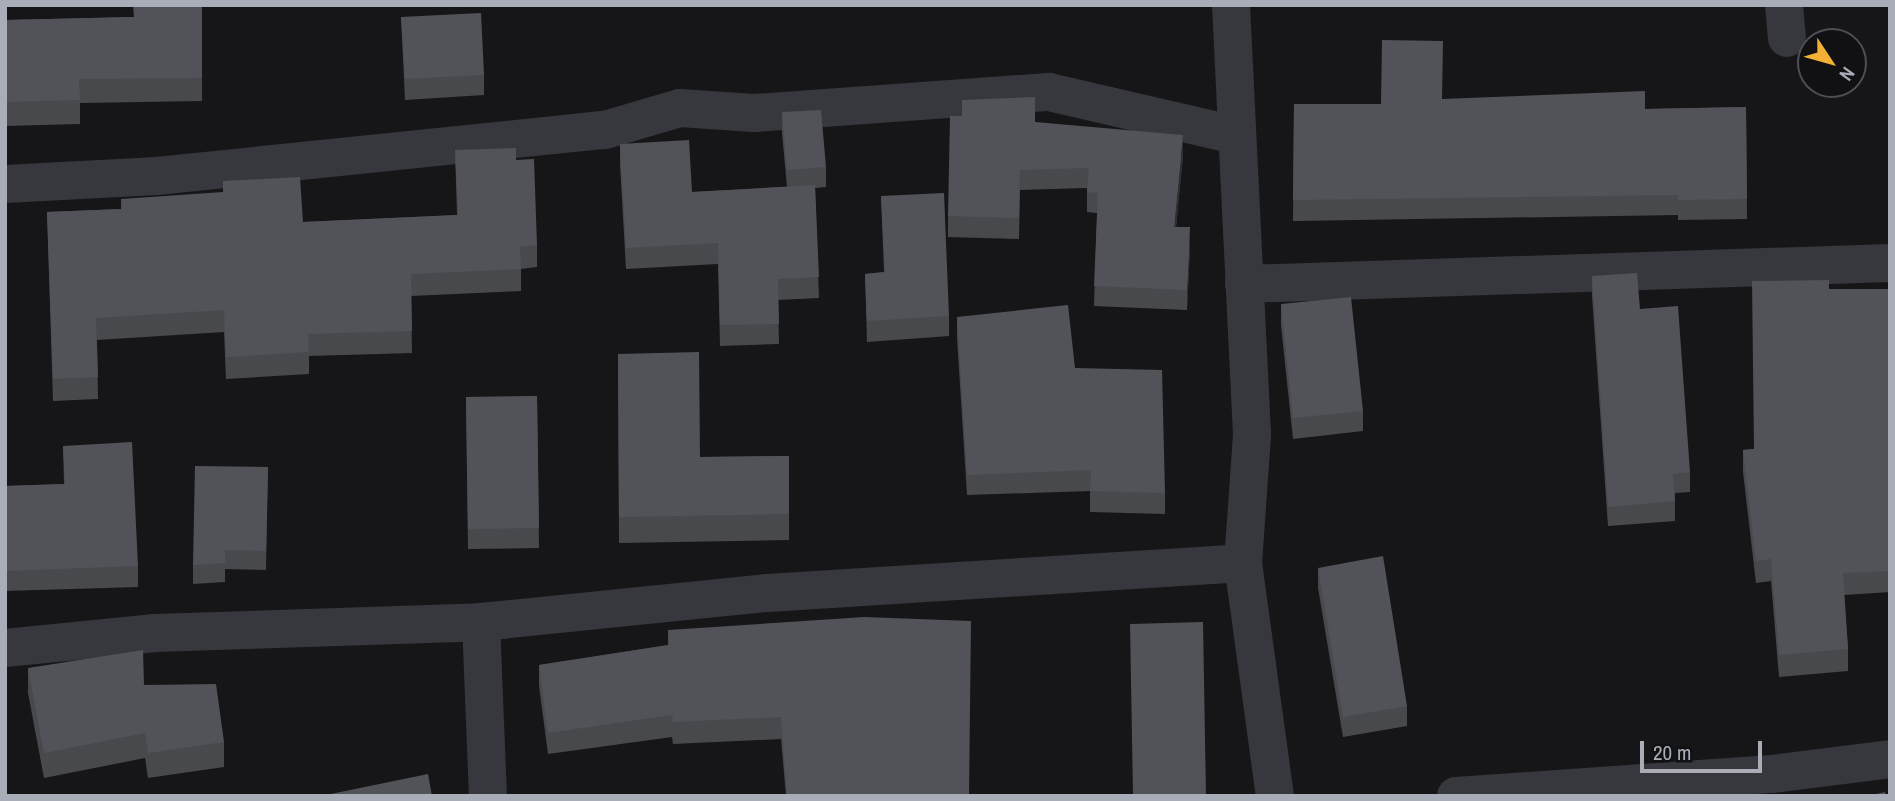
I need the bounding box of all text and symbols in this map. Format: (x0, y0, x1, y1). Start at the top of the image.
north arrow (1797, 28, 1867, 98)
text: N (1834, 62, 1861, 86)
scale bar (1643, 728, 1766, 772)
text: 20 m (1653, 738, 1691, 767)

